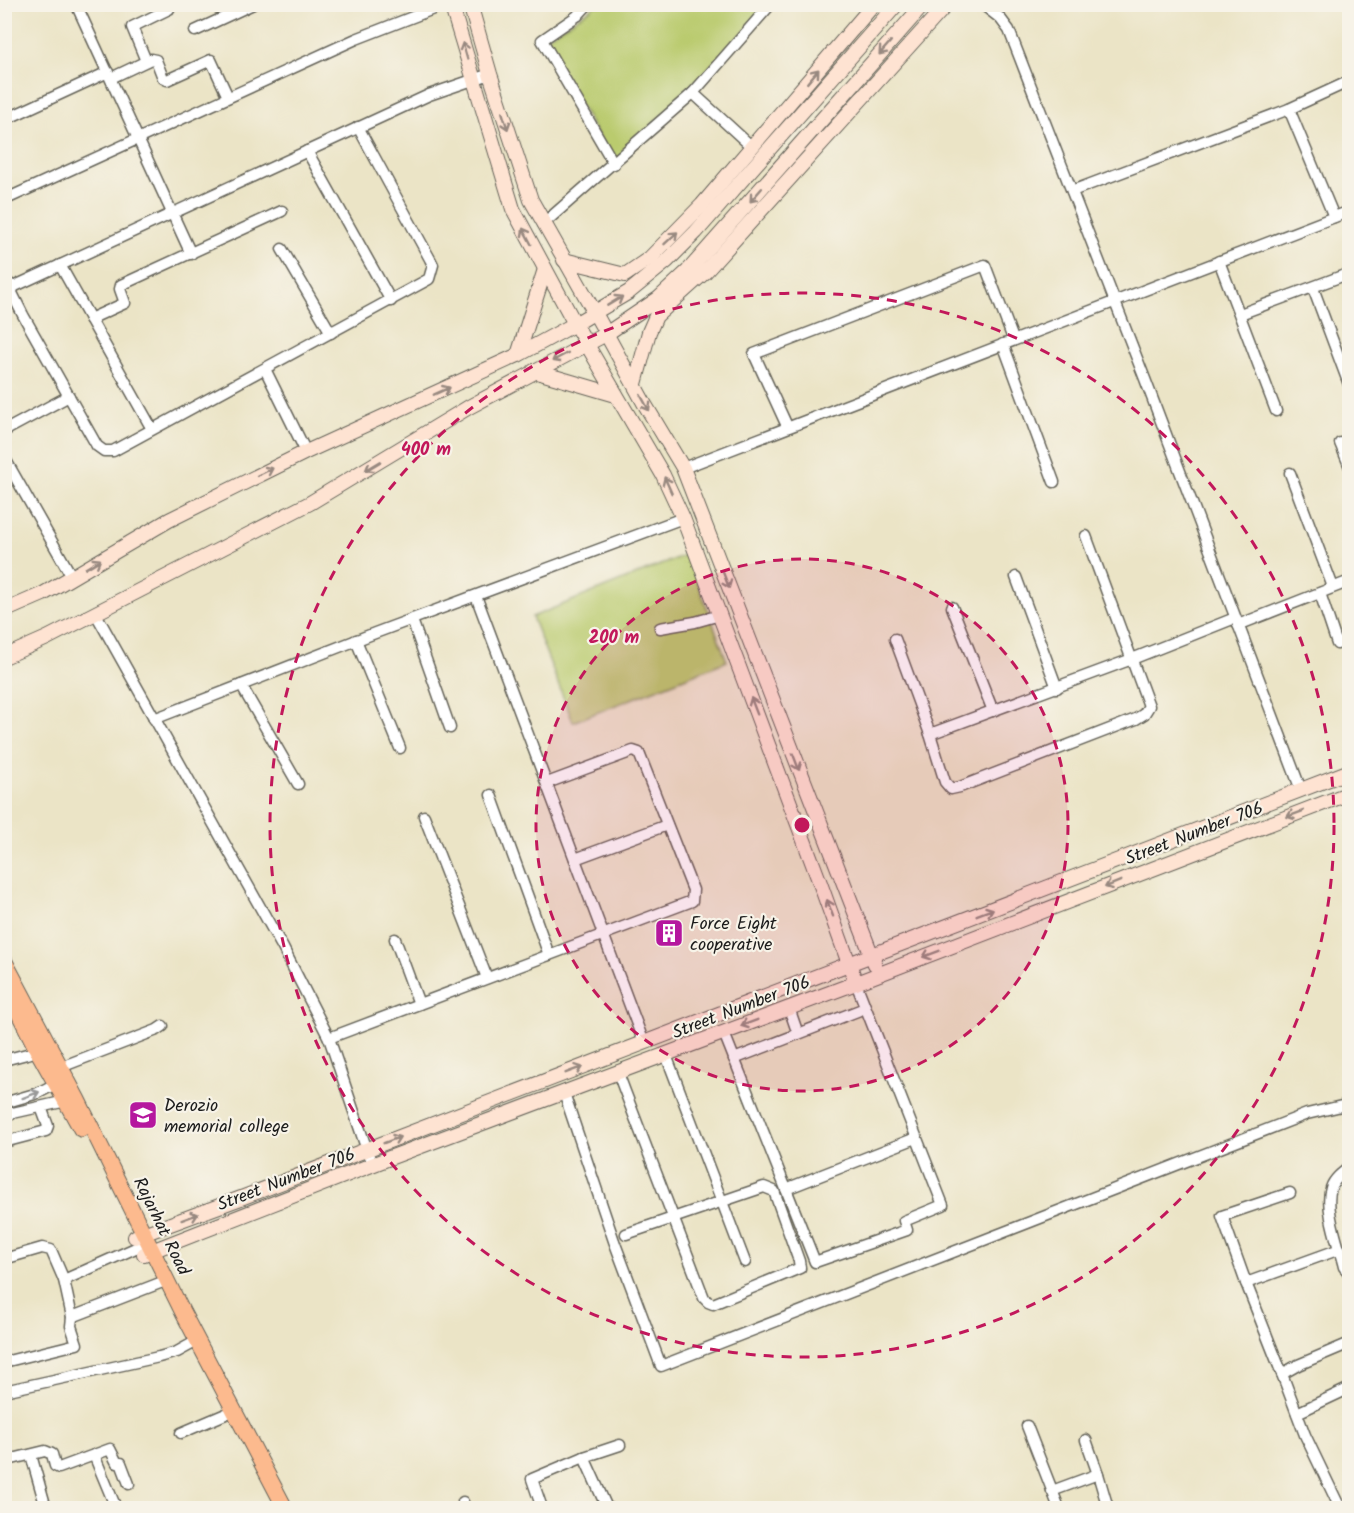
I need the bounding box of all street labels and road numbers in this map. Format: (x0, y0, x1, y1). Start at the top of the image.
street label: Street Number 706 (1121, 795, 1268, 874)
street label: Street Number 706 (668, 969, 815, 1048)
street label: Street Number 706 (213, 1141, 360, 1220)
street label: Rajarhat Road (124, 1173, 197, 1282)

